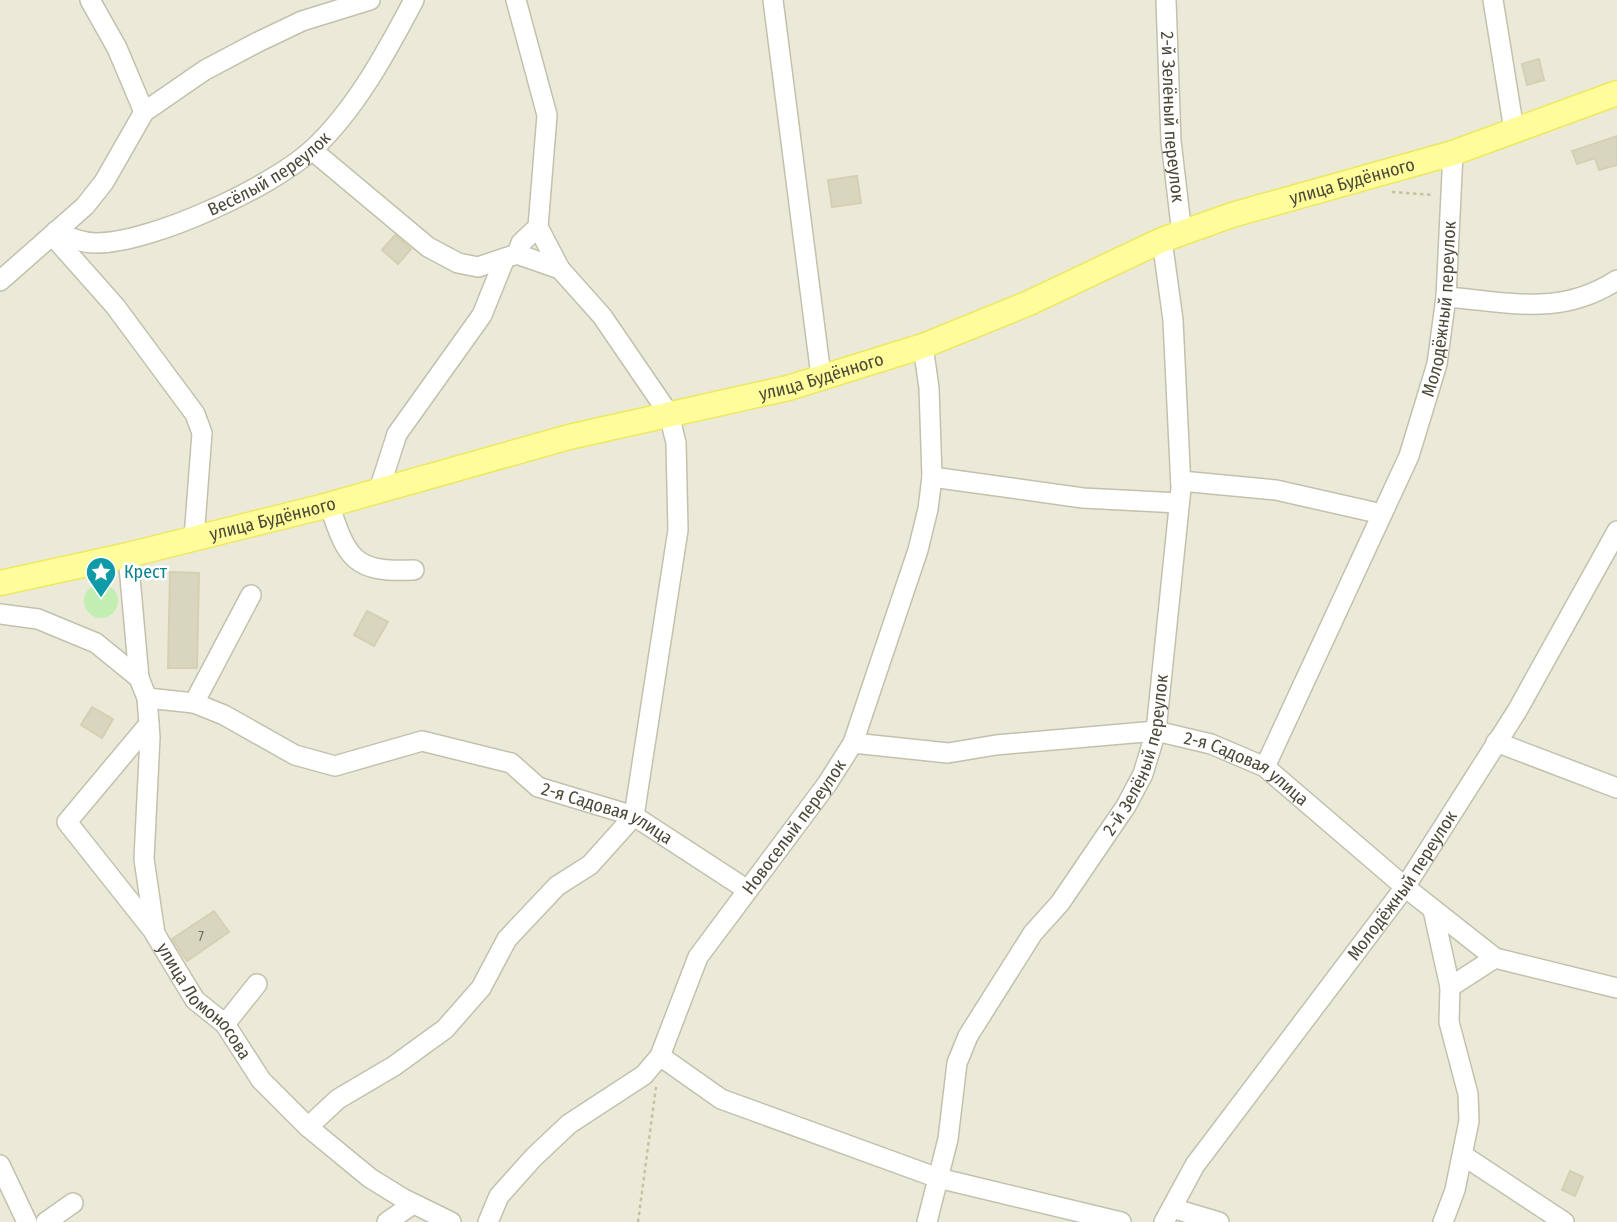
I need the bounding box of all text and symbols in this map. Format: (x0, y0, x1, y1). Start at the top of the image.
street label: 2-й Зелёный переулок (1156, 31, 1189, 204)
street label: Весёлый переулок (204, 127, 336, 221)
street label: улица Будённого (1287, 153, 1417, 209)
street label: Молодёжный переулок (1417, 220, 1461, 399)
street label: улица Будённого (757, 348, 886, 405)
street label: улица Будённого (207, 492, 338, 545)
place icon: Крест (84, 555, 118, 599)
place label: Крест (124, 561, 168, 583)
street label: 2-й Зелёный переулок (1098, 673, 1173, 840)
street label: 2-я Садовая улица (1182, 727, 1313, 811)
street label: Новоселый переулок (737, 755, 851, 899)
street label: 2-я Садовая улица (539, 778, 677, 849)
street label: Молодёжный переулок (1343, 806, 1462, 965)
house number: 7 (198, 928, 204, 945)
street label: улица Ломоносова (152, 939, 256, 1064)

